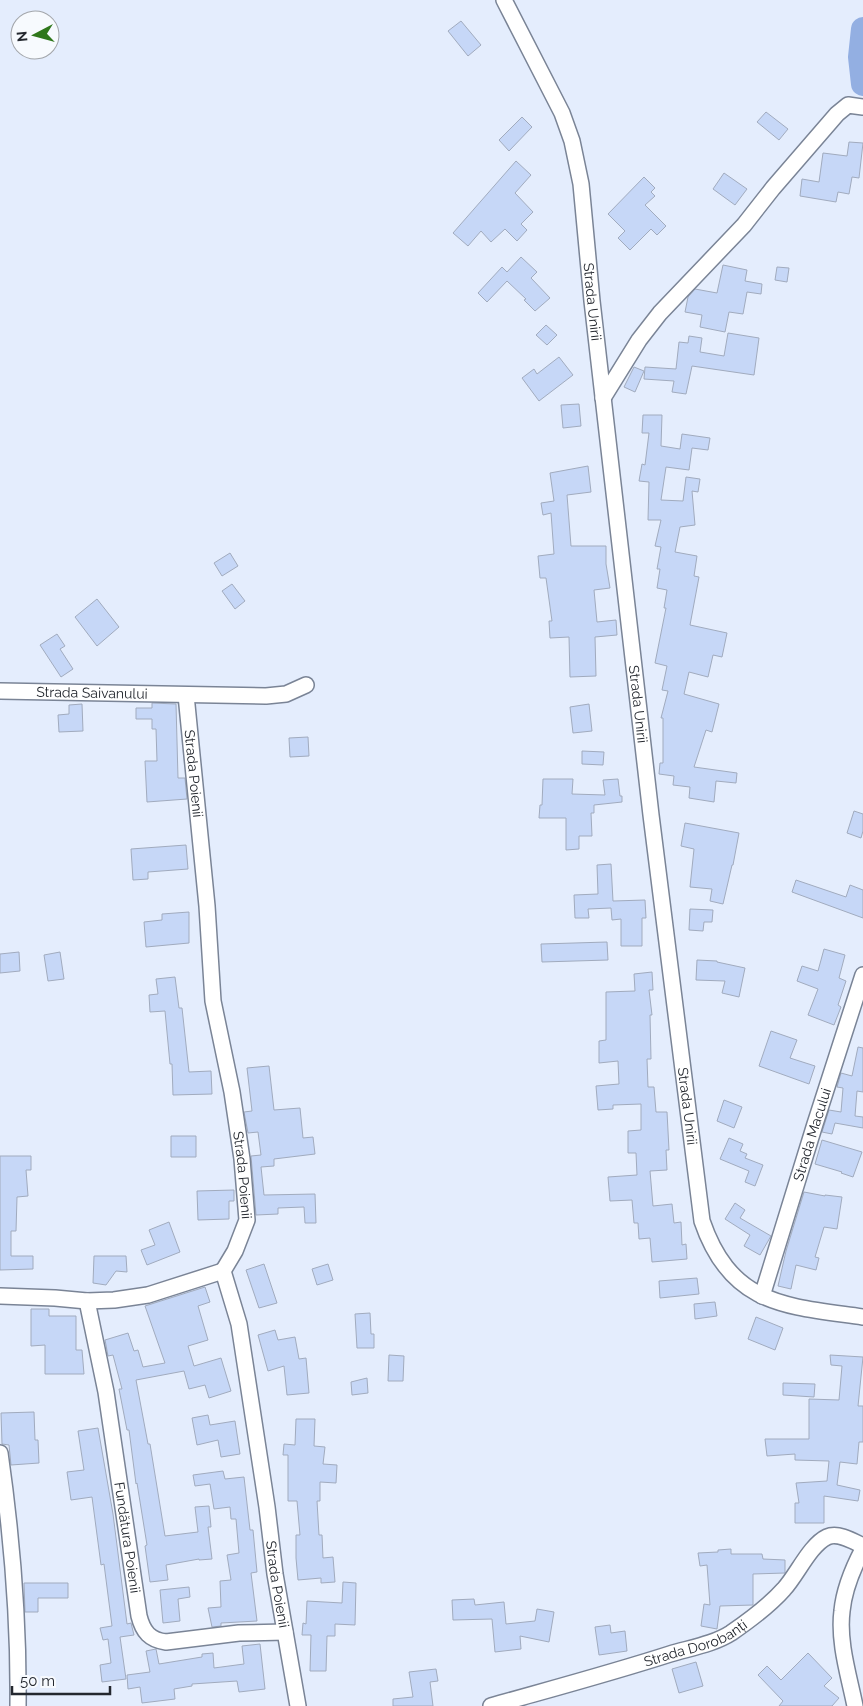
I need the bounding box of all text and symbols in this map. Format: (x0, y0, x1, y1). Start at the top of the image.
north arrow (10, 10, 60, 60)
text: N (14, 30, 31, 43)
street label: Strada Unirii (580, 262, 605, 342)
street label: Strada Unirii (626, 664, 651, 744)
street label: Strada Saivanului (36, 684, 148, 702)
street label: Strada Poienii (182, 729, 206, 818)
street label: Strada Unirii (675, 1066, 700, 1146)
street label: Strada Macului (790, 1086, 834, 1183)
street label: Strada Poienii (230, 1130, 255, 1220)
street label: Fundătura Poienii (111, 1481, 144, 1594)
street label: Strada Poienii (263, 1540, 292, 1629)
street label: Strada Dorobanți (642, 1617, 750, 1670)
scale bar (12, 1664, 110, 1696)
text: 50 m (20, 1672, 55, 1690)

